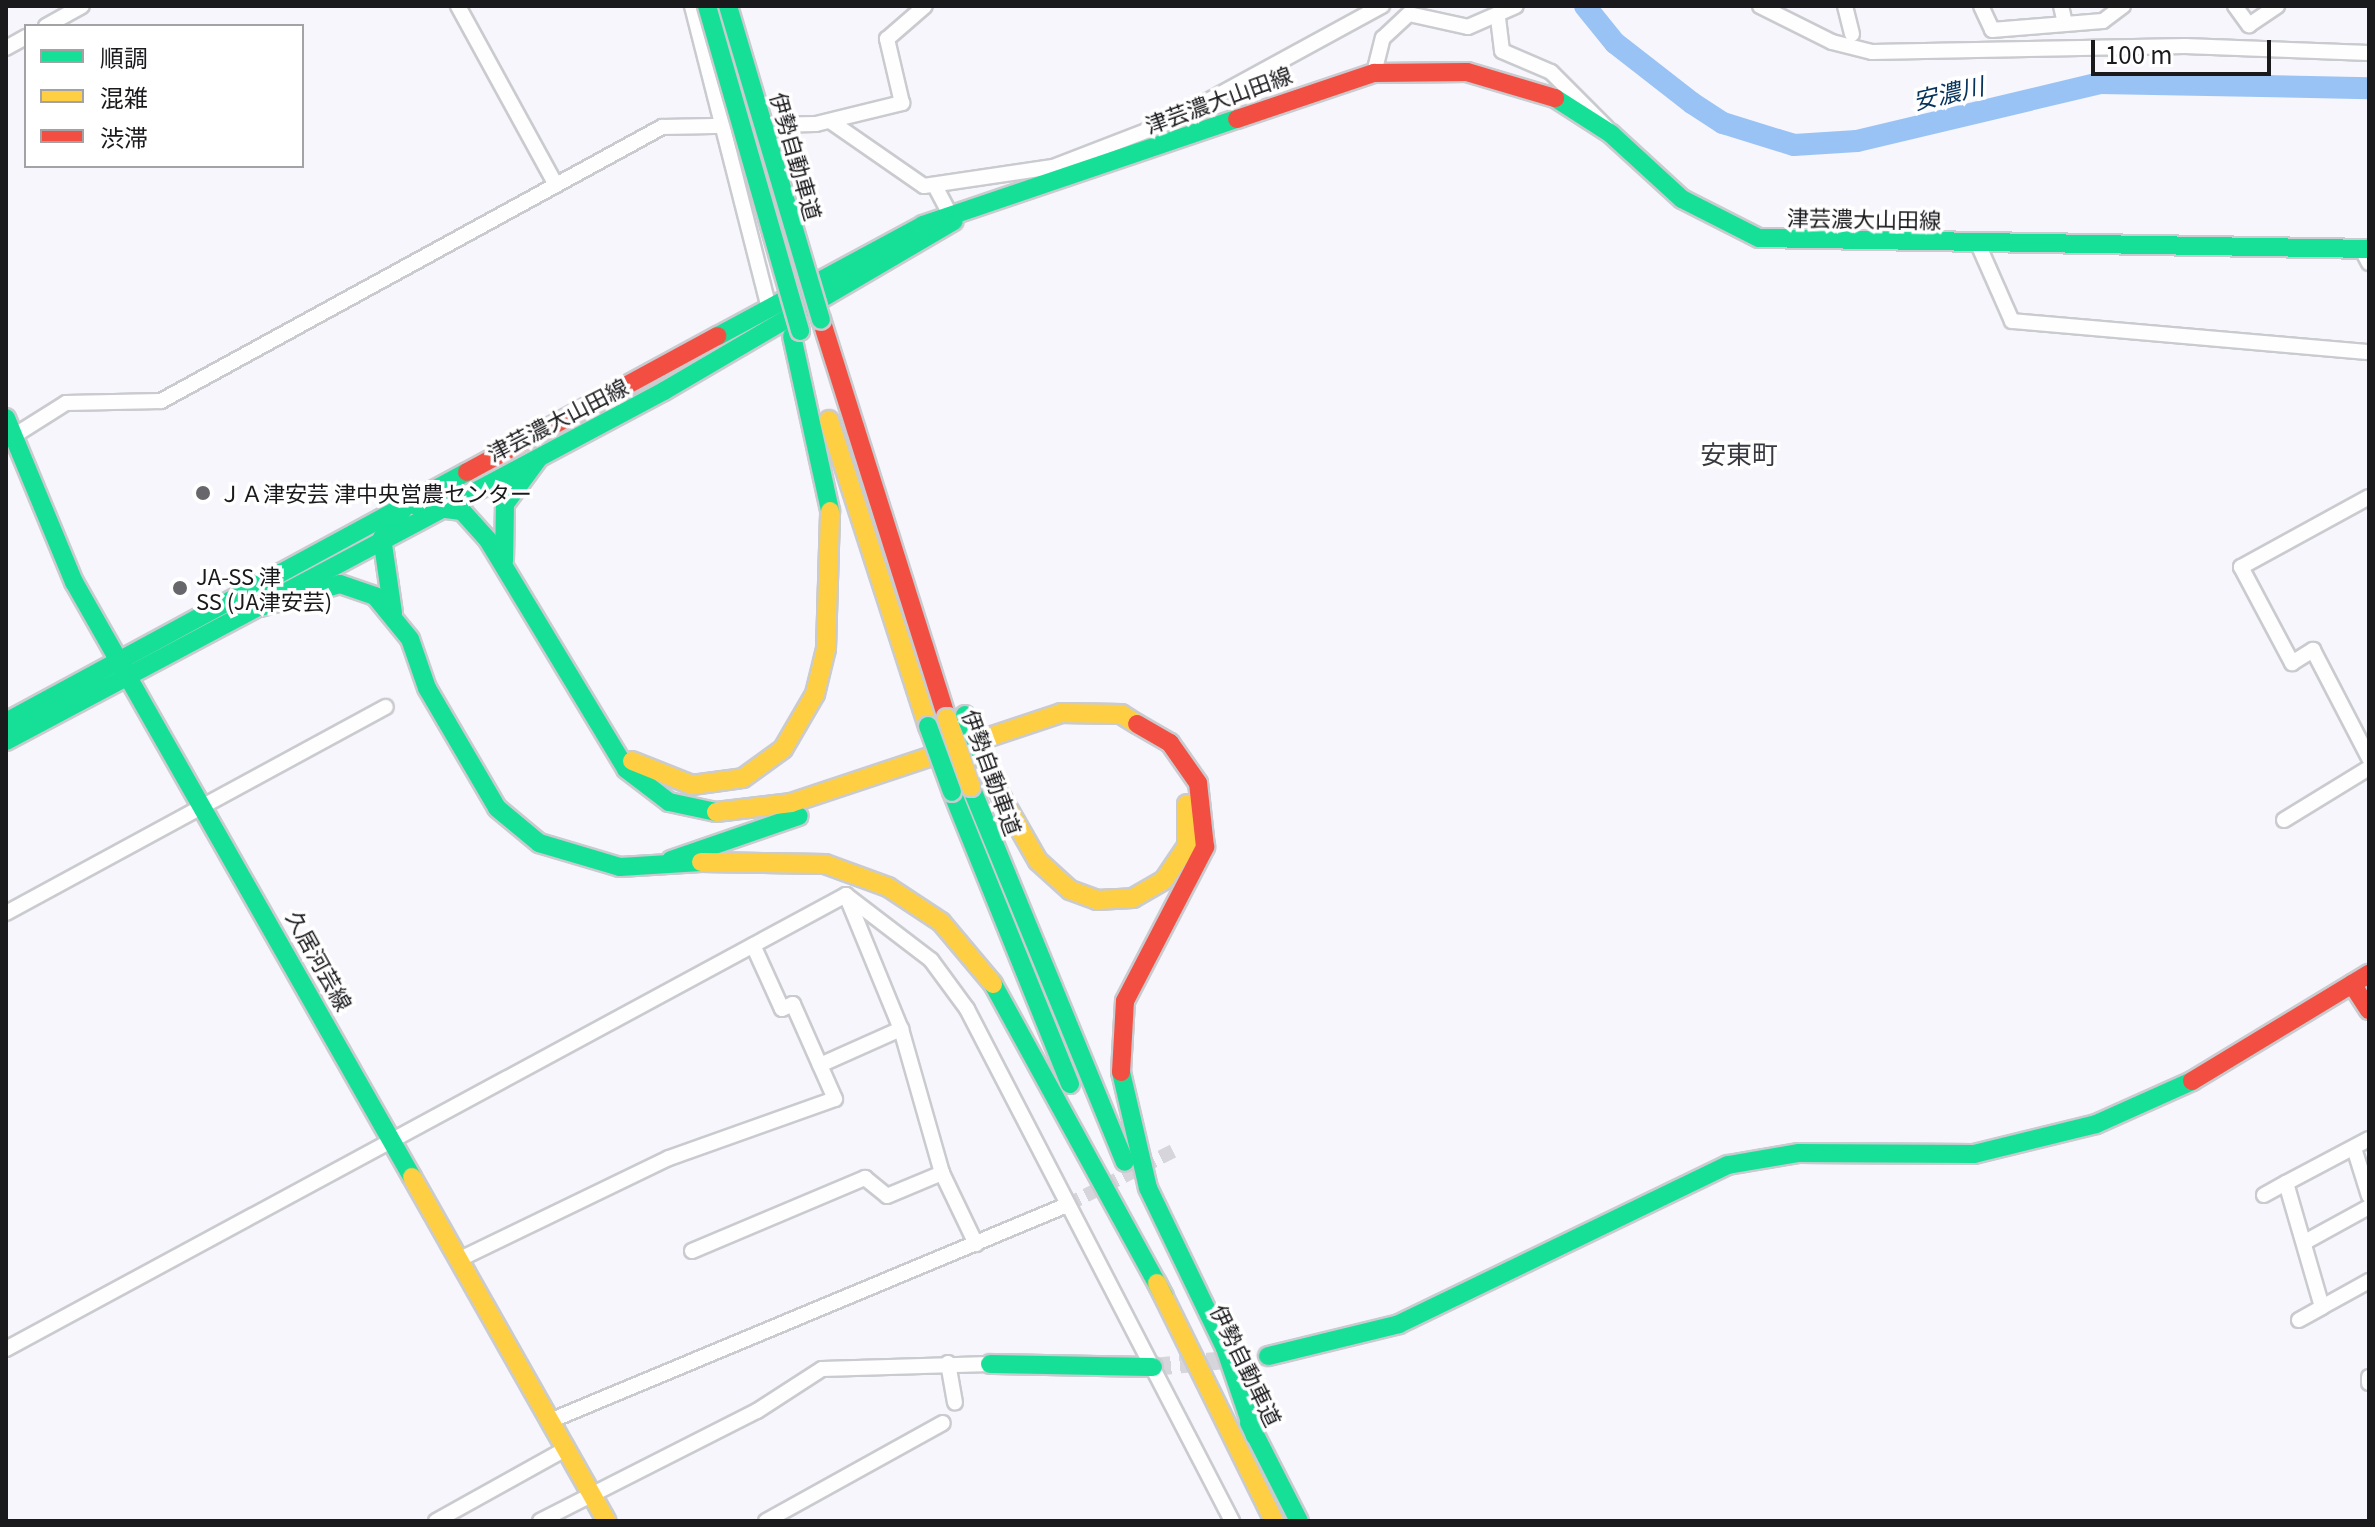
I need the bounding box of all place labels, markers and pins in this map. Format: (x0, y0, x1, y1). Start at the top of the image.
place label: ＪＡ津安芸 津中央営農センター (219, 480, 532, 506)
marker: ＪＡ津安芸 津中央営農センター (194, 484, 212, 502)
place label: JA-SS 津 SS (JA津安芸) (196, 562, 332, 614)
marker: JA-SS 津 SS (JA津安芸) (171, 579, 189, 597)

